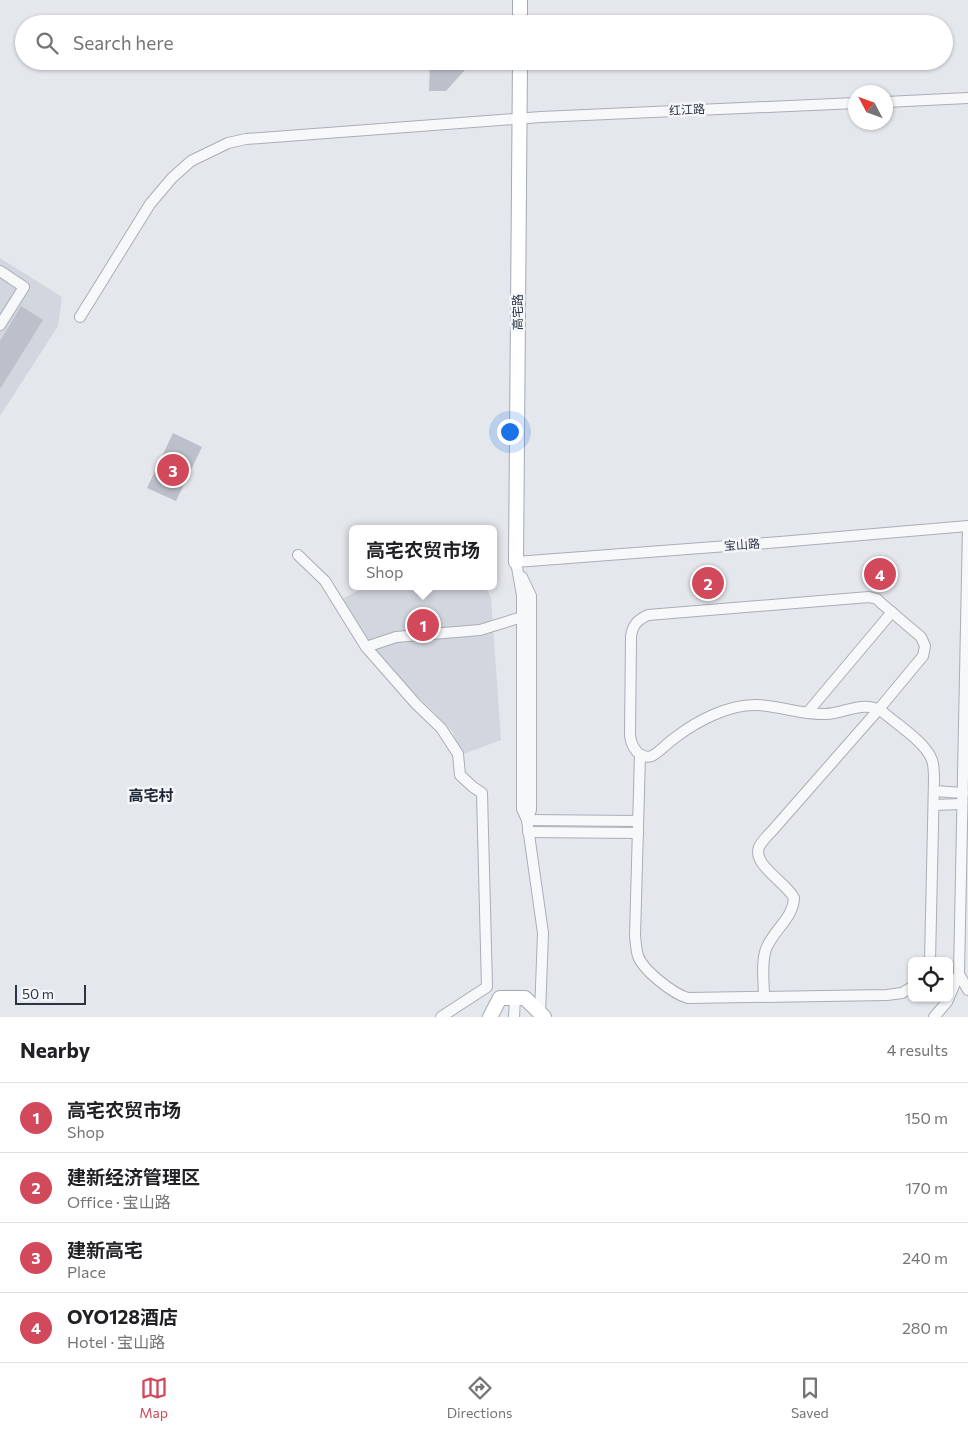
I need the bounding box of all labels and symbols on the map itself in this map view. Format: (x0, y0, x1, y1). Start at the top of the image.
north arrow (848, 85, 893, 130)
street label: 红江路 (669, 101, 705, 117)
street label: 高宅路 (510, 294, 524, 330)
your location (497, 419, 523, 445)
pin: 3 (157, 451, 189, 489)
street label: 宝山路 (723, 536, 760, 552)
pin: 4 (864, 555, 896, 593)
pin: 2 (692, 564, 724, 602)
pin: 1 (407, 606, 439, 644)
district label: 高宅村 (128, 786, 174, 804)
scale bar (15, 982, 86, 1005)

